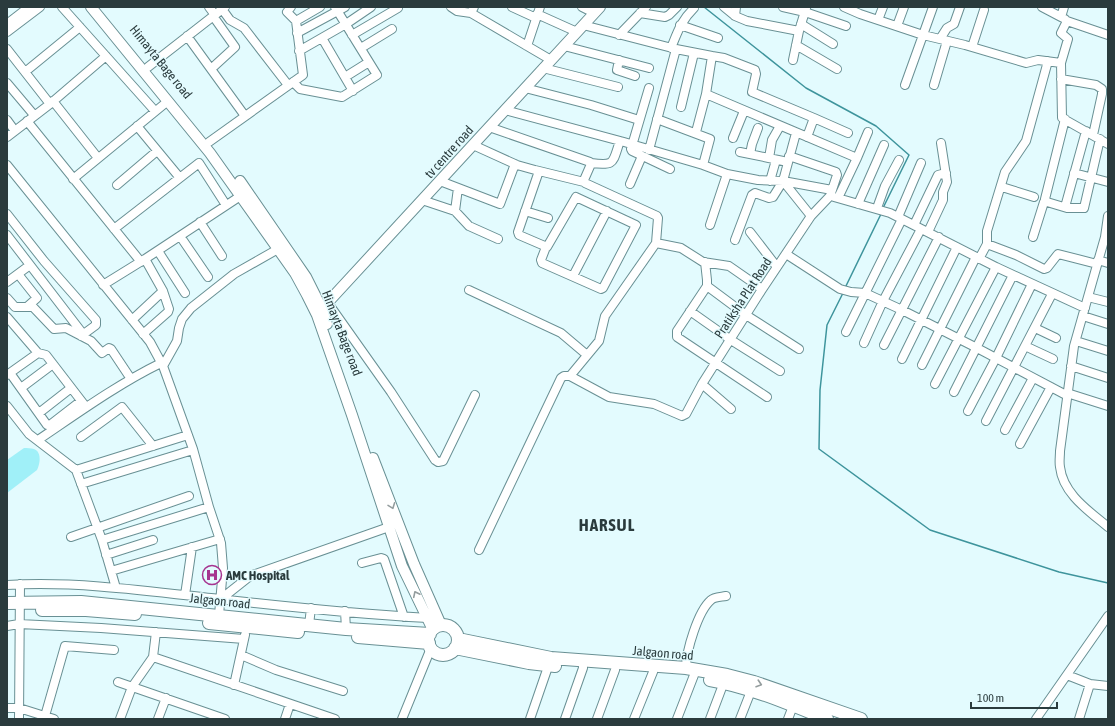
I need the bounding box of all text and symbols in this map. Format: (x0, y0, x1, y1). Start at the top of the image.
street label: Himayta Bage road (127, 22, 195, 102)
street label: tv centre road (422, 123, 476, 181)
street label: Pratiksha Plat Road (711, 255, 775, 341)
street label: Himayta Bage road (319, 288, 365, 378)
one-way arrow (387, 502, 395, 509)
district label: HARSUL (579, 515, 635, 535)
hospital icon: AMC Hospital (201, 564, 223, 586)
place label: AMC Hospital (225, 568, 290, 583)
street label: Jalgaon road (189, 590, 251, 612)
one-way arrow (413, 591, 421, 599)
street label: Jalgaon road (632, 643, 694, 663)
one-way arrow (755, 679, 762, 688)
scale bar (971, 684, 1057, 710)
text: 100 m (977, 691, 1004, 705)

